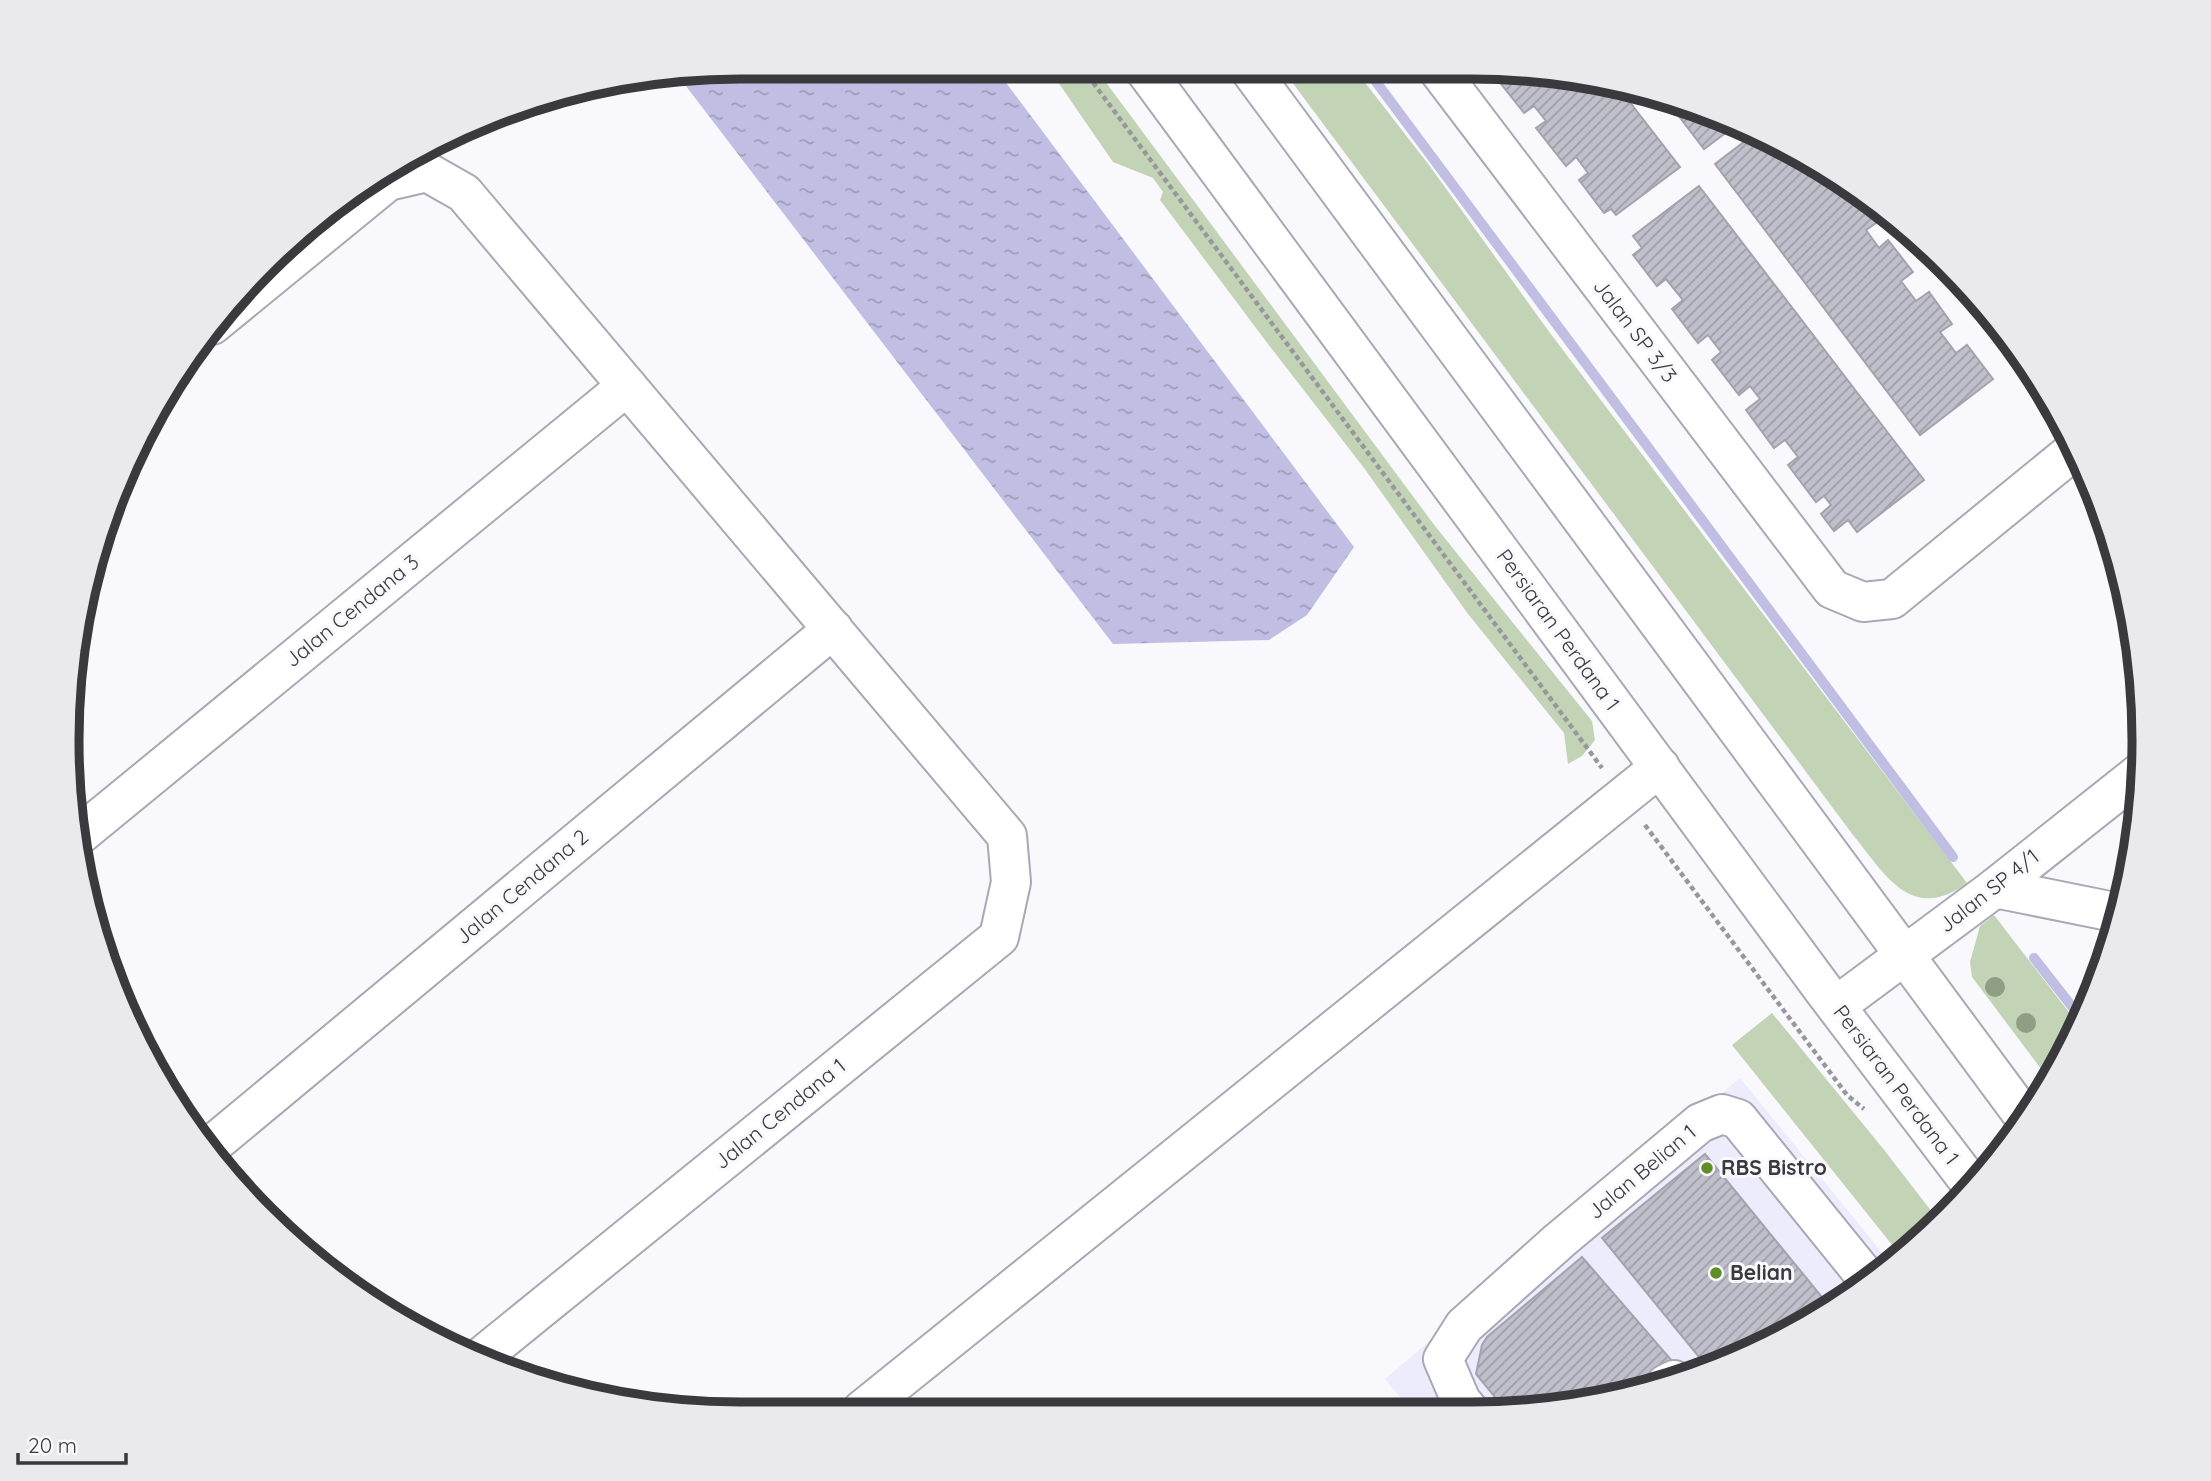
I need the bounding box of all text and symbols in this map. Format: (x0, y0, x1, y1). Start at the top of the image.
street label: Jalan SP 3/3 (1588, 273, 1683, 387)
street label: Persiaran Perdana 1 (1491, 544, 1626, 715)
street label: Jalan Cendana 3 (279, 548, 424, 672)
street label: Jalan Cendana 2 (450, 823, 593, 949)
street label: Jalan SP 4/1 (1933, 843, 2044, 937)
street label: Persiaran Perdana 1 (1828, 999, 1965, 1169)
street label: Jalan Cendana 1 (708, 1052, 850, 1174)
street label: Jalan Belian 1 (1582, 1118, 1701, 1224)
place label: RBS Bistro (1721, 1154, 1827, 1180)
marker: RBS Bistro (1699, 1160, 1715, 1176)
place label: Belian (1730, 1259, 1792, 1285)
marker: Belian (1708, 1265, 1724, 1281)
scale bar (18, 1422, 126, 1466)
text: 20 m (28, 1432, 77, 1458)

